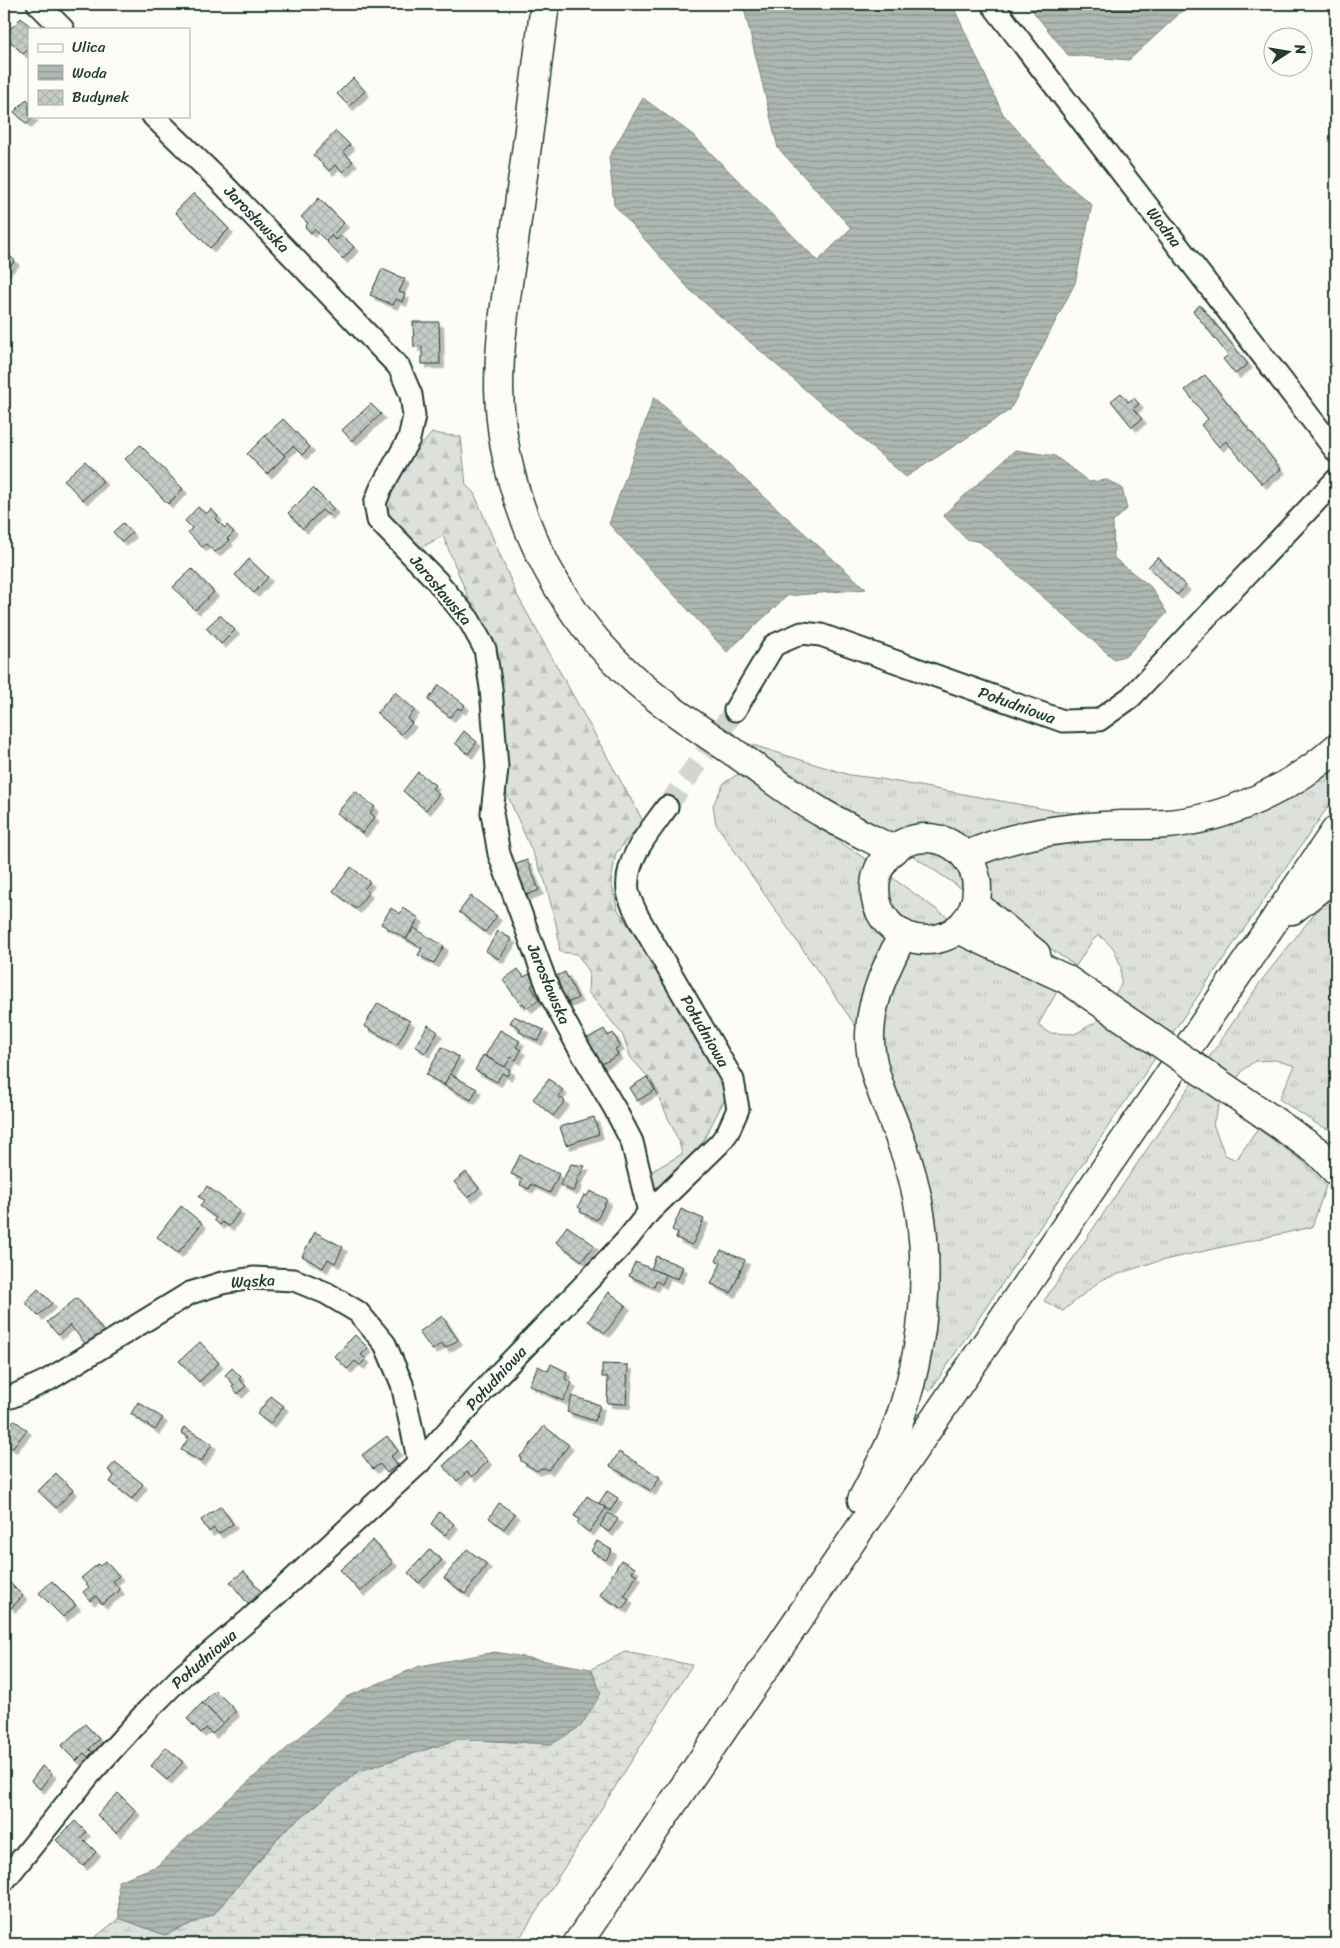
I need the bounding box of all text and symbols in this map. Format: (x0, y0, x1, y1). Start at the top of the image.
legend (28, 28, 190, 118)
north arrow (1262, 28, 1312, 78)
text: Ulica (72, 34, 106, 60)
text: N (1287, 41, 1314, 57)
text: Woda (72, 60, 107, 86)
text: Budynek (72, 84, 130, 110)
street label: Jarosławska (216, 177, 297, 260)
street label: Wodna (1139, 200, 1190, 255)
street label: Jarosławska (402, 547, 480, 632)
street label: Południowa (974, 678, 1061, 733)
street label: Jarosławska (519, 938, 579, 1029)
street label: Południowa (672, 989, 738, 1074)
street label: Wąska (230, 1265, 276, 1297)
street label: Południowa (458, 1338, 535, 1417)
street label: Południowa (164, 1621, 245, 1696)

